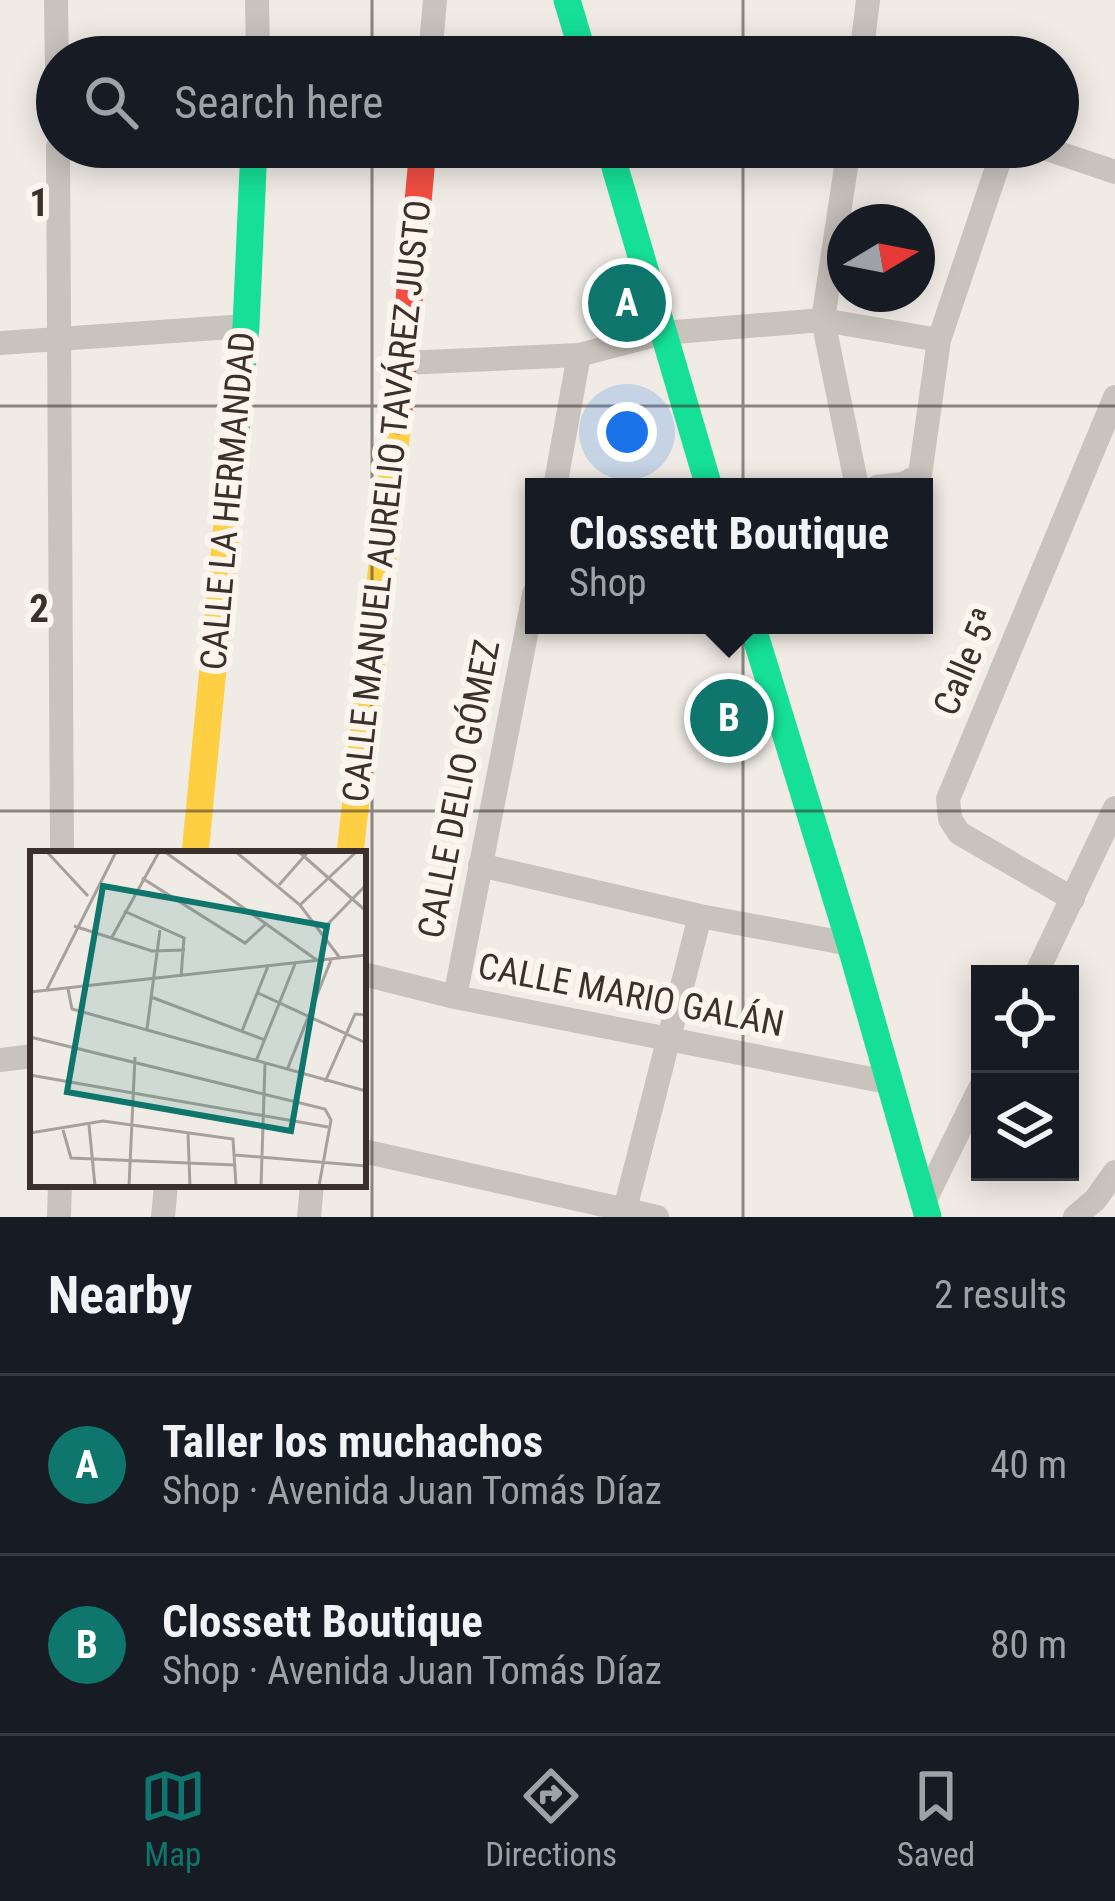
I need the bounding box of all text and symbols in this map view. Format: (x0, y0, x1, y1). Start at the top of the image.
search box (36, 36, 1079, 168)
icon: search (78, 69, 144, 135)
text: Search here (174, 76, 383, 129)
text: 1 (29, 180, 49, 226)
street label: CALLE MANUEL AURELIO TAVÁREZ JUSTO (333, 198, 440, 804)
north arrow (827, 204, 935, 312)
pin: A (588, 258, 666, 348)
street label: CALLE LA HERMANDAD (192, 330, 264, 672)
your location (597, 402, 657, 462)
popup (525, 478, 933, 634)
text: Clossett Boutique (569, 507, 889, 560)
text: Shop (569, 560, 647, 606)
text: 2 (29, 586, 49, 632)
street label: Calle 5ª (925, 603, 1007, 721)
street label: CALLE DELIO GÓMEZ (409, 636, 509, 942)
pin: B (690, 673, 768, 763)
inset map (30, 851, 366, 1187)
street label: CALLE MARIO GALÁN (475, 944, 788, 1045)
map controls (971, 965, 1079, 1181)
button: locate (971, 965, 1079, 1073)
button: layers (971, 1073, 1079, 1181)
text: Nearby (48, 1266, 192, 1325)
text: 2 results (934, 1272, 1067, 1318)
text: Taller los muchachos (162, 1415, 543, 1468)
text: A (75, 1442, 99, 1488)
text: 40 m (990, 1442, 1067, 1488)
text: Shop · Avenida Juan Tomás Díaz (162, 1468, 662, 1514)
text: Clossett Boutique (162, 1595, 483, 1648)
text: B (76, 1622, 98, 1668)
text: 80 m (990, 1622, 1067, 1668)
text: Shop · Avenida Juan Tomás Díaz (162, 1648, 662, 1694)
tab: Map (140, 1763, 206, 1874)
tab: Directions (485, 1763, 617, 1874)
tab: Saved (897, 1763, 975, 1874)

